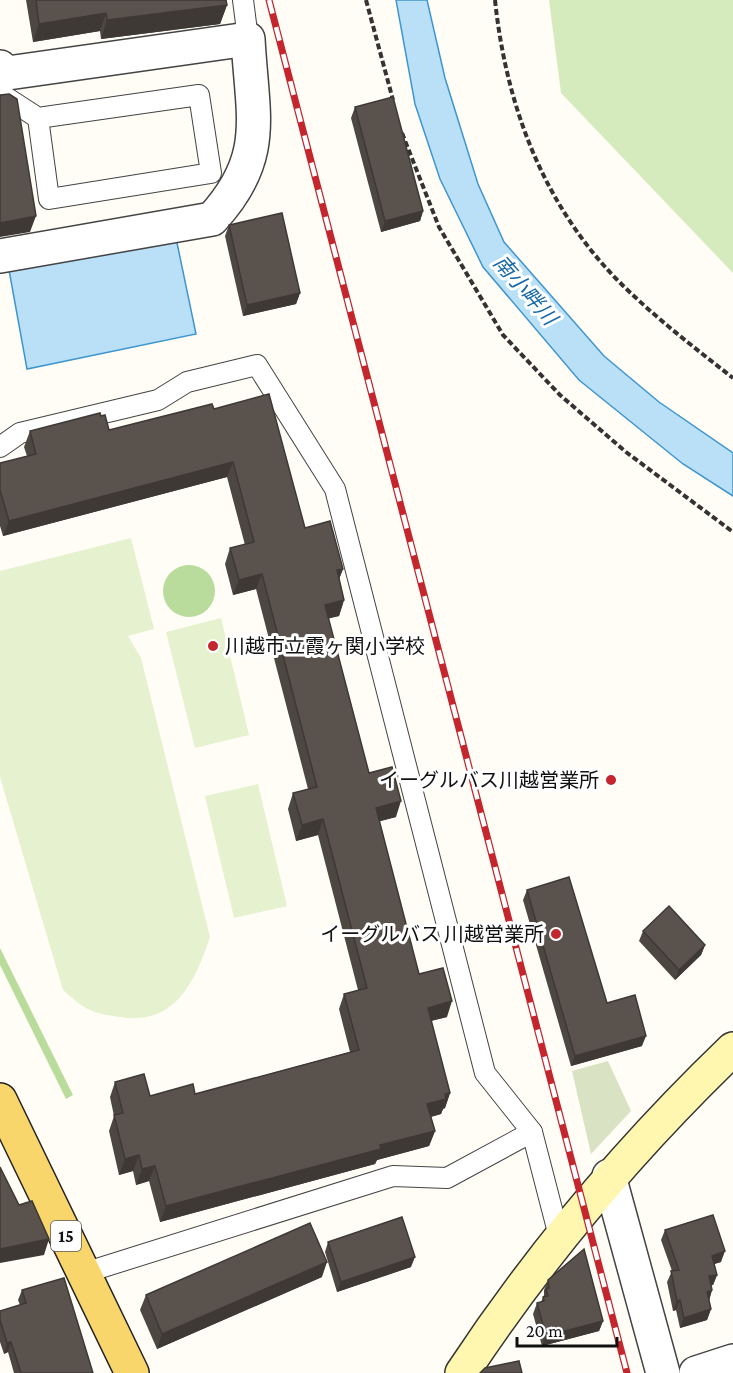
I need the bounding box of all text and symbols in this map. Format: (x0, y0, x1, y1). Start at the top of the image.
water label: 南小畔川 (488, 250, 563, 331)
place label: 川越市立霞ヶ関小学校 (225, 635, 425, 657)
marker: 川越市立霞ヶ関小学校 (206, 639, 220, 653)
place label: イーグルバス川越営業所 (379, 769, 599, 791)
marker: イーグルバス川越営業所 (604, 773, 618, 787)
place label: イーグルバス 川越営業所 (320, 923, 544, 945)
marker: イーグルバス 川越営業所 (549, 927, 563, 941)
road number: 15 (51, 1221, 81, 1251)
scale bar (517, 1310, 618, 1348)
text: 20 m (526, 1321, 563, 1341)

